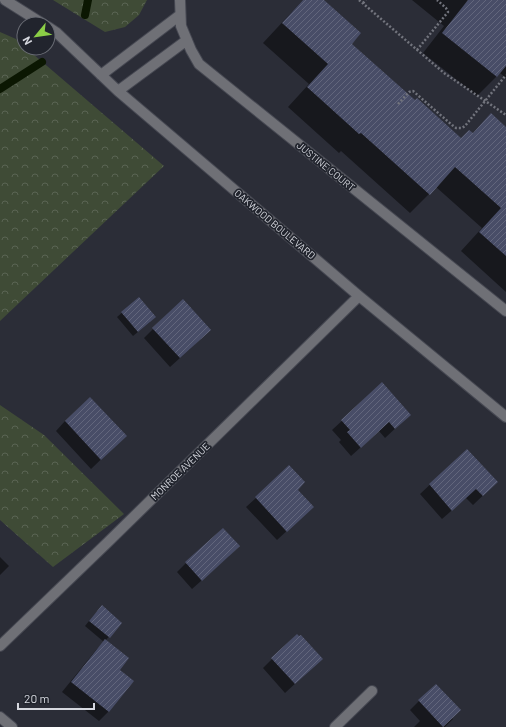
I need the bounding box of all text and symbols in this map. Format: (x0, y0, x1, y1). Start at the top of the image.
north arrow (16, 16, 56, 56)
text: N (19, 35, 34, 47)
street label: JUSTINE COURT (294, 139, 358, 193)
street label: OAKWOOD BOULEVARD (232, 187, 318, 261)
street label: MONROE AVENUE (148, 440, 212, 502)
scale bar (18, 685, 94, 711)
text: 20 m (24, 691, 50, 705)

